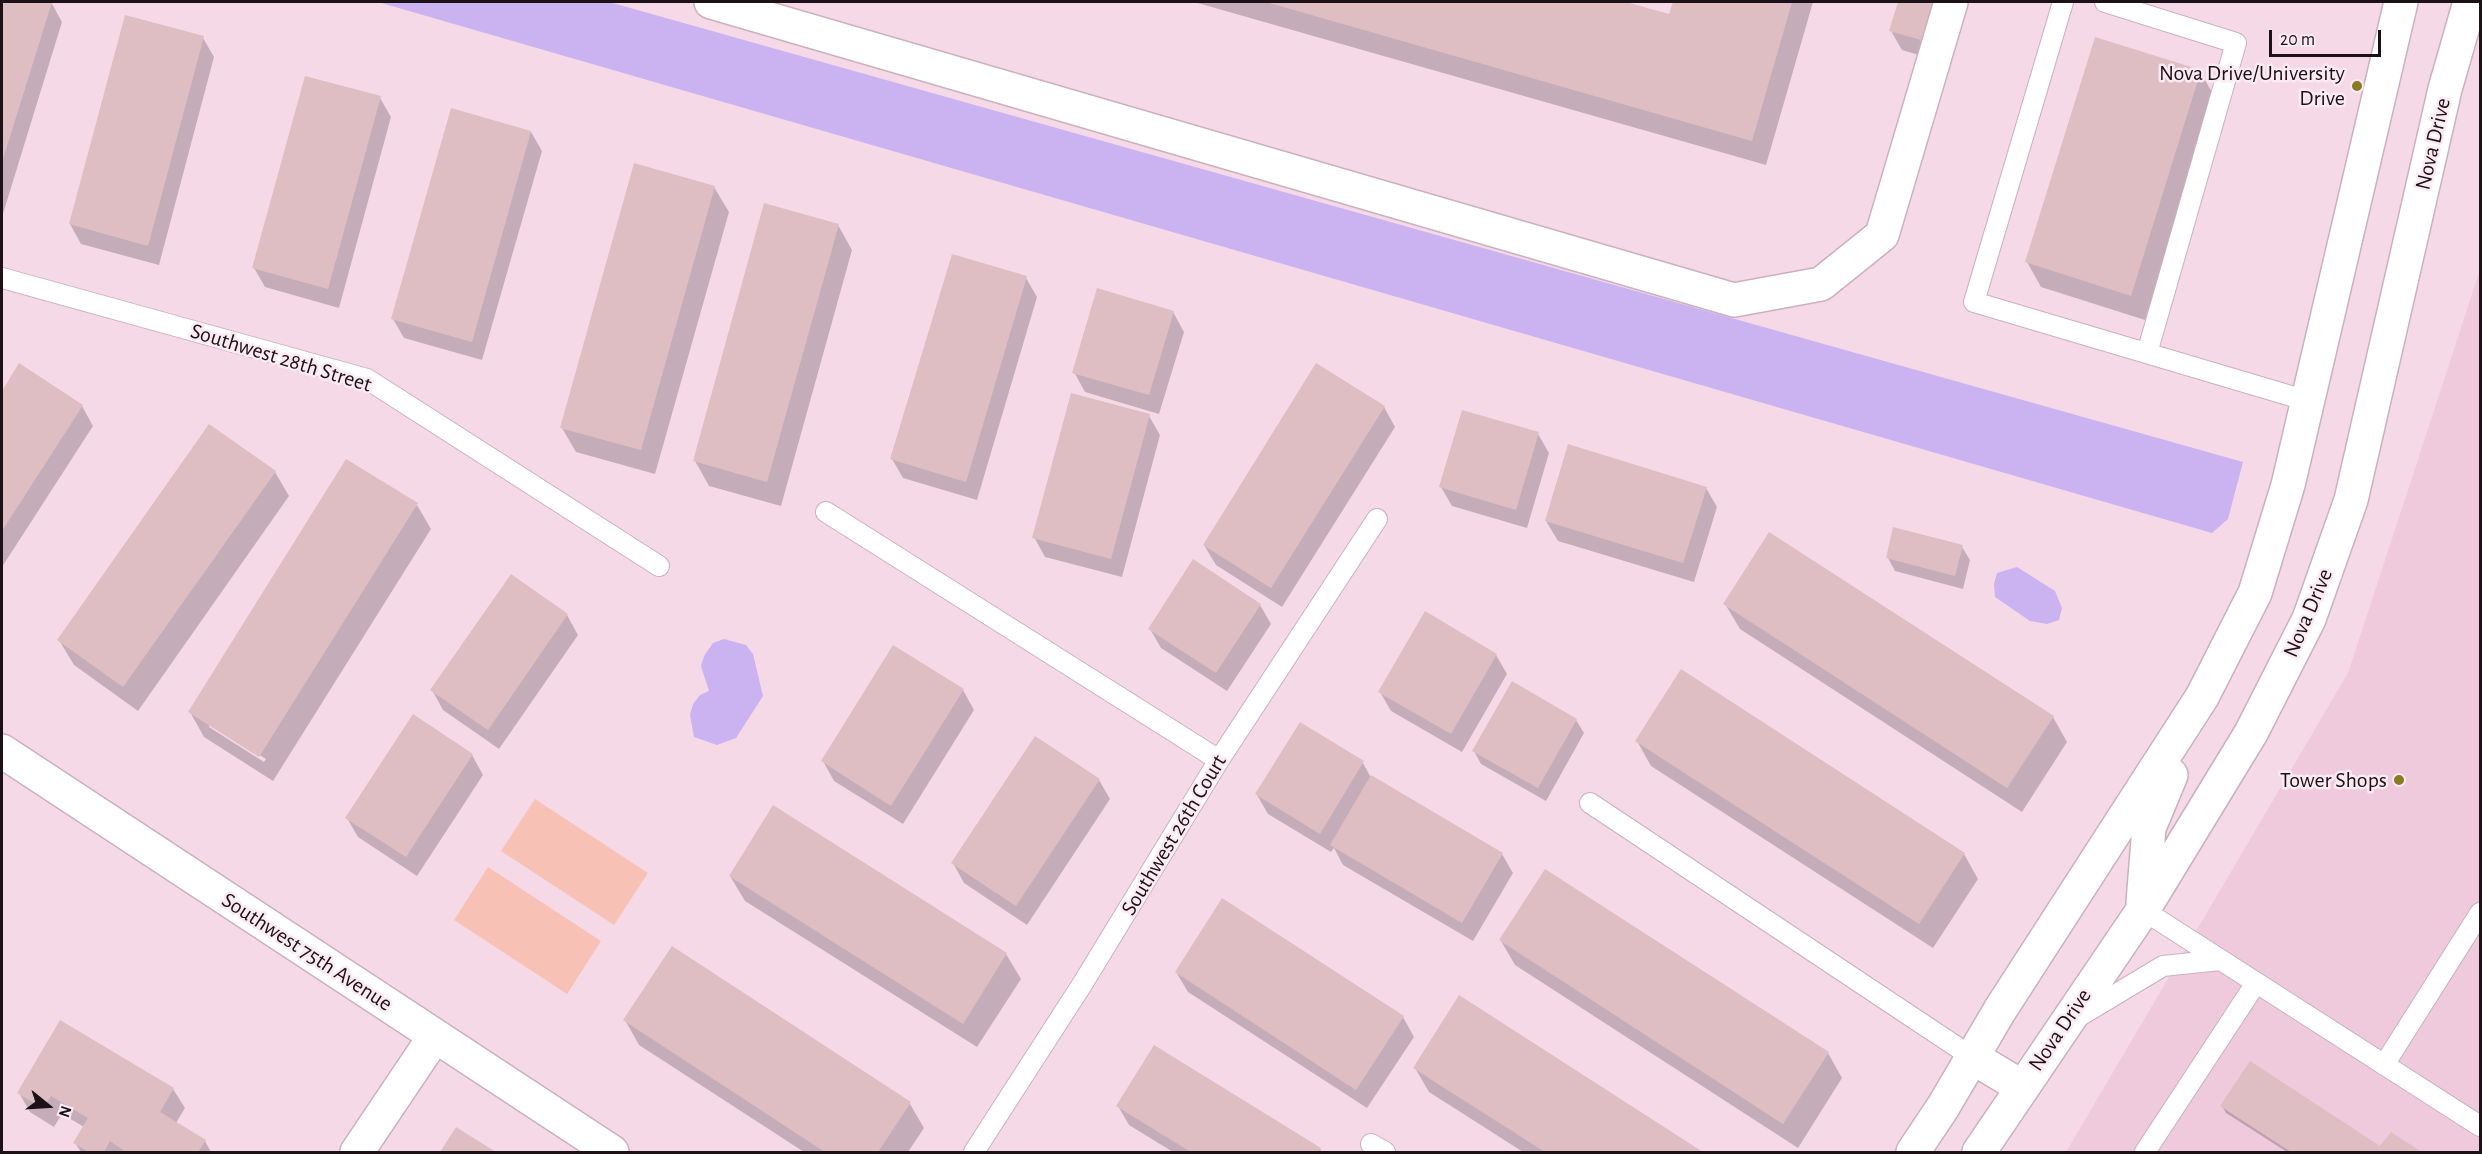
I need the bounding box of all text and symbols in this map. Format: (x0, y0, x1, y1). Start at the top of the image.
scale bar (2272, 18, 2384, 56)
text: 20 m (2280, 31, 2315, 49)
place label: Nova Drive/University Drive (2159, 60, 2345, 112)
marker: Nova Drive/University Drive (2350, 79, 2364, 93)
street label: Nova Drive (2410, 95, 2456, 193)
street label: Southwest 28th Street (187, 318, 375, 398)
street label: Nova Drive (2278, 565, 2338, 661)
street label: Southwest 26th Court (1116, 750, 1232, 920)
place label: Tower Shops (2280, 767, 2387, 793)
marker: Tower Shops (2392, 773, 2406, 787)
street label: Southwest 75th Avenue (217, 887, 397, 1017)
street label: Nova Drive (2023, 984, 2097, 1076)
north arrow (18, 1076, 78, 1136)
text: N (56, 1104, 74, 1119)

